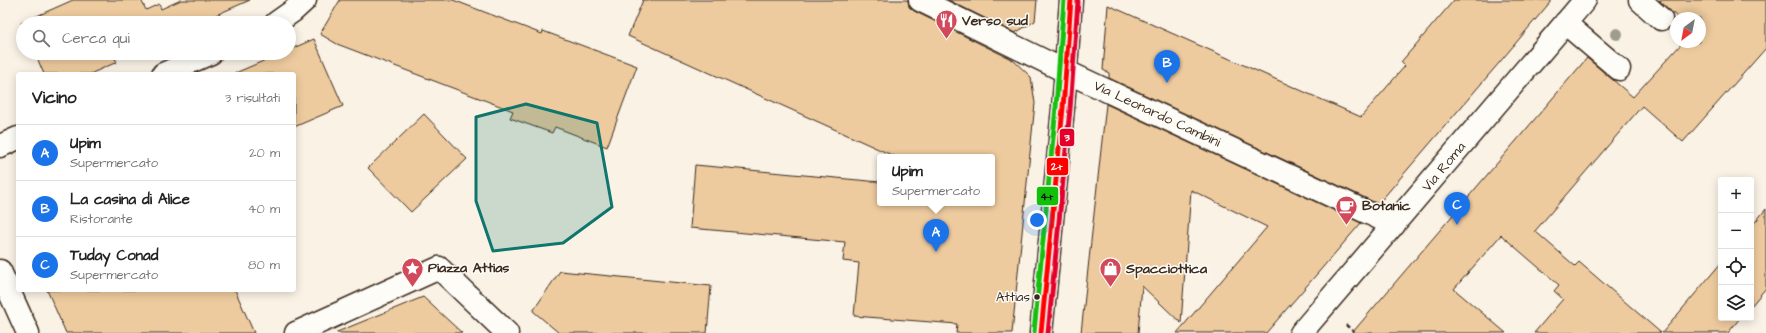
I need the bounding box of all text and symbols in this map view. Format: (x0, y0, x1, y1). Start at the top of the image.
restaurant icon: Verso sud (934, 8, 960, 41)
place label: Verso sud (961, 11, 1029, 31)
north arrow (1670, 12, 1706, 48)
search box (16, 16, 296, 60)
icon: search (30, 27, 52, 49)
text: Cerca qui (62, 28, 130, 49)
pin: B (1154, 50, 1180, 83)
street label: Via Leonardo Cambini (1090, 76, 1224, 152)
text: Vicino (32, 86, 77, 110)
text: 3 risultati (225, 89, 280, 107)
line badge: 3 (1059, 128, 1075, 147)
text: 3 (1063, 130, 1070, 145)
text: Upim (70, 133, 101, 154)
street label: Via Roma (1417, 138, 1471, 196)
text: A (41, 144, 49, 162)
text: 20 m (249, 144, 280, 162)
text: Supermercato (70, 154, 158, 172)
popup (877, 154, 995, 206)
line badge: 2+ (1046, 157, 1069, 176)
text: 2+ (1050, 159, 1063, 174)
text: Upim (892, 161, 923, 182)
map controls (1718, 177, 1754, 321)
button: + (1718, 177, 1754, 213)
text: Supermercato (892, 182, 980, 200)
line badge: 4+ (1036, 186, 1059, 206)
text: La casina di Alice (70, 189, 190, 210)
text: 4+ (1040, 189, 1054, 204)
pin: C (1444, 192, 1470, 225)
cafe icon: Botanic (1334, 193, 1360, 226)
place label: Botanic (1362, 196, 1411, 216)
text: B (40, 200, 50, 218)
text: 40 m (248, 200, 280, 218)
text: Ristorante (70, 210, 133, 228)
your location (1027, 210, 1047, 230)
button: − (1718, 213, 1754, 249)
pin: A (923, 219, 949, 252)
text: Tuday Conad (70, 245, 158, 266)
button: locate (1718, 249, 1754, 285)
place icon: Piazza Attias (399, 255, 425, 288)
text: C (40, 256, 50, 274)
text: 80 m (248, 256, 280, 274)
shop icon: Spacciottica (1097, 256, 1123, 289)
place label: Piazza Attias (428, 258, 509, 278)
place label: Spacciottica (1125, 259, 1208, 279)
text: Supermercato (70, 266, 158, 284)
button: layers (1718, 285, 1754, 321)
place label: Attias (996, 288, 1030, 306)
marker: Attias (1032, 292, 1042, 302)

